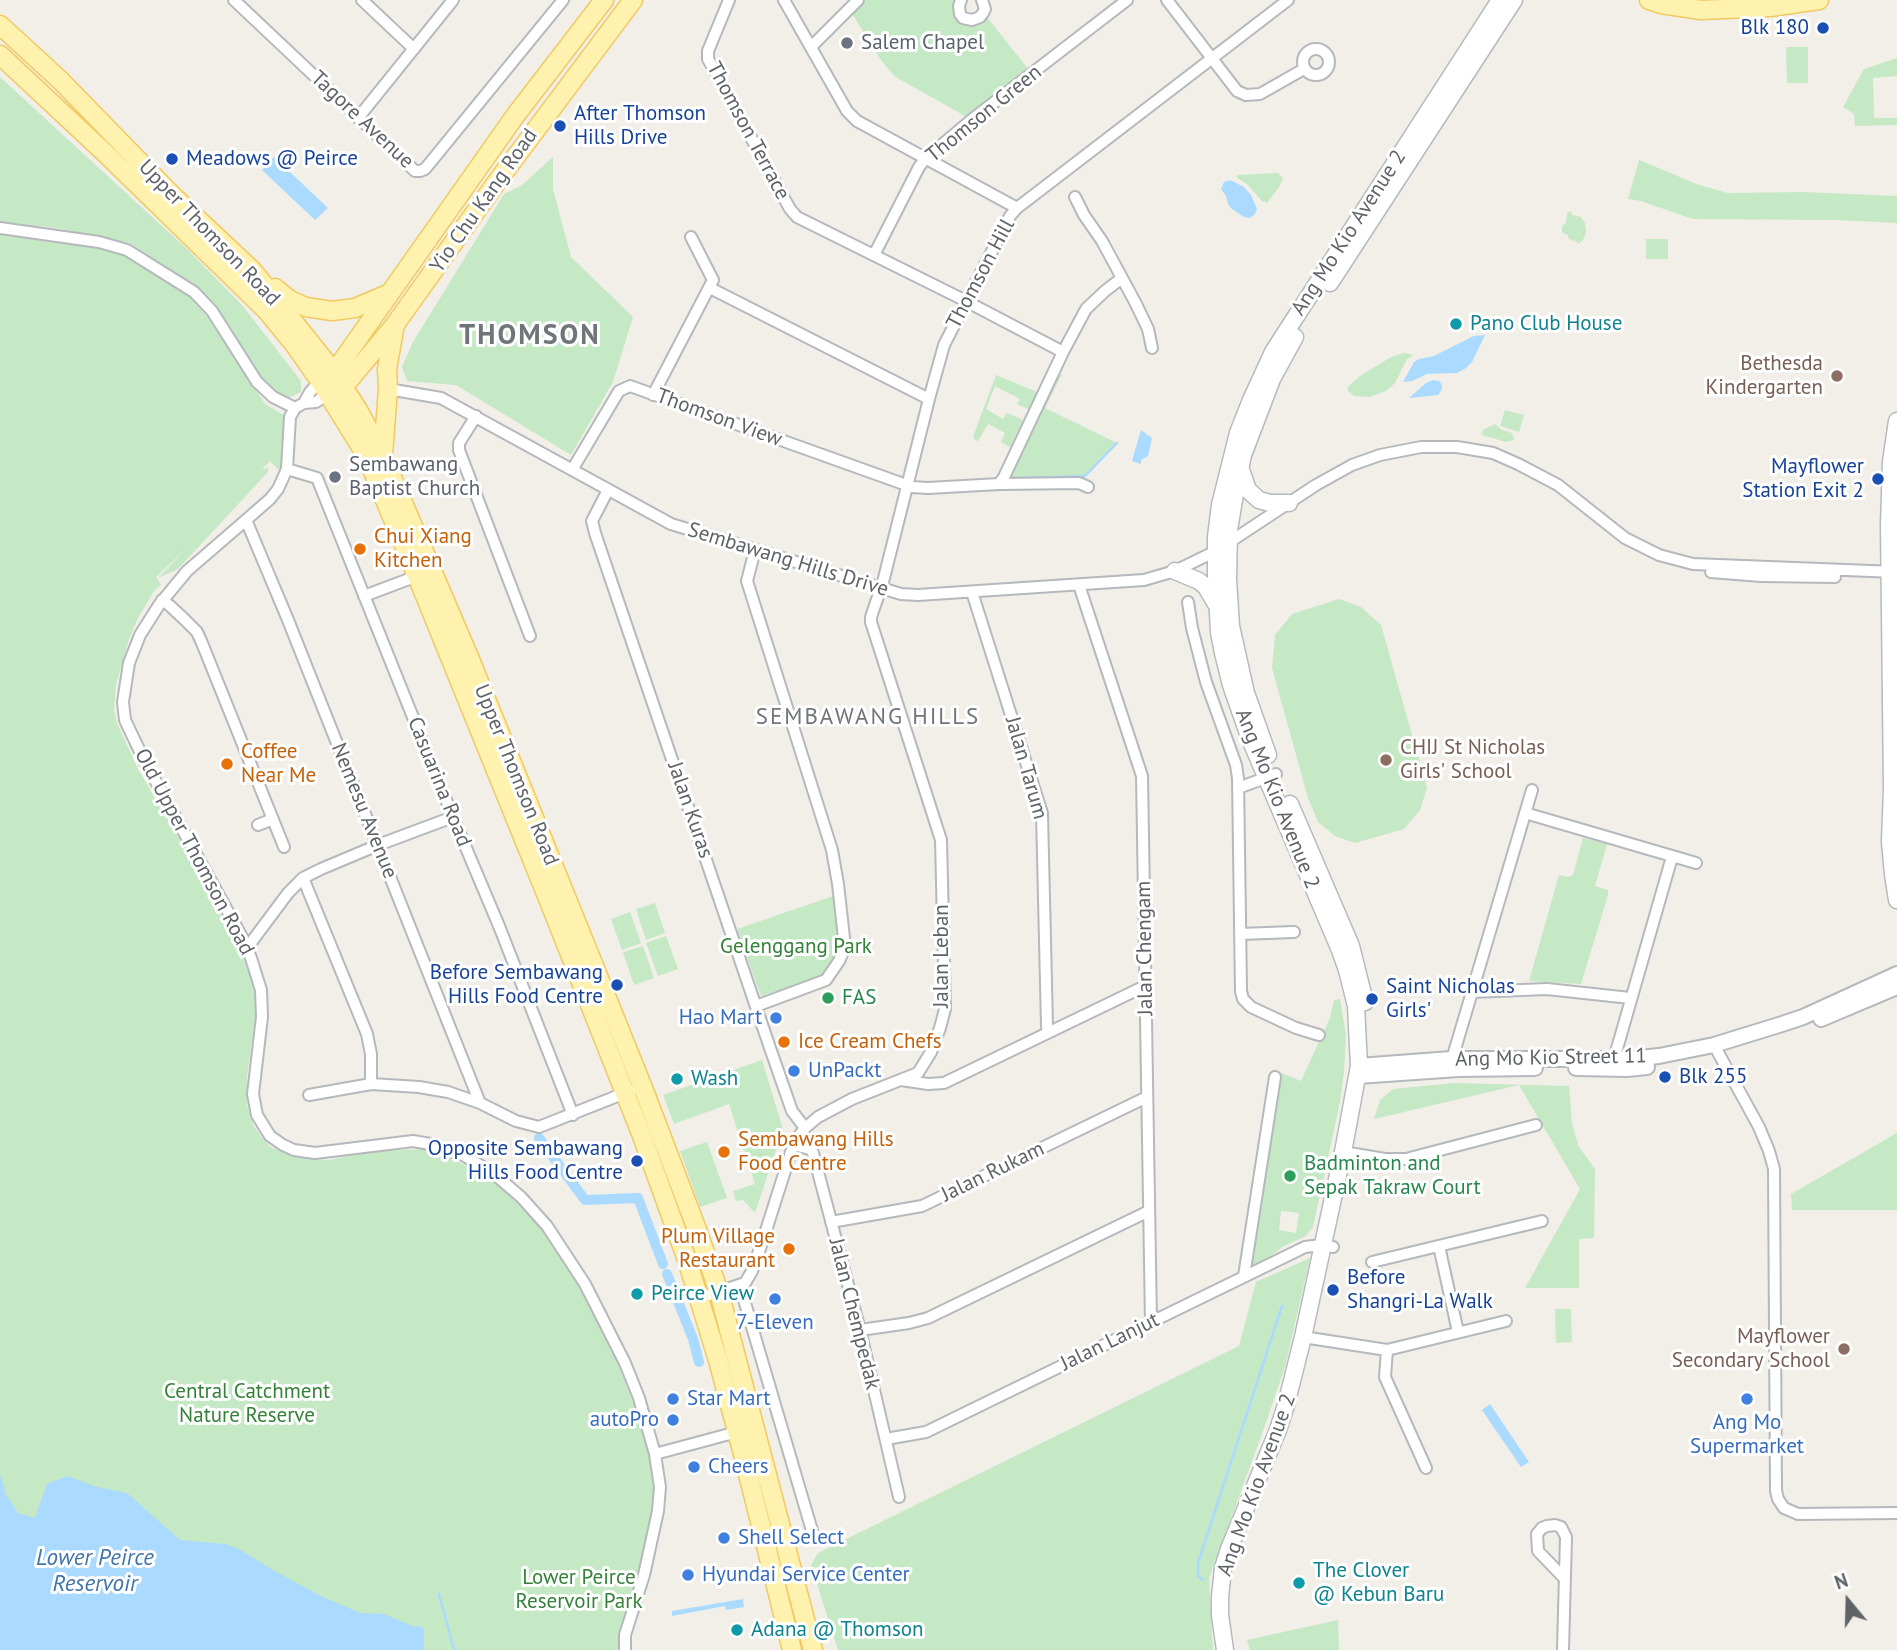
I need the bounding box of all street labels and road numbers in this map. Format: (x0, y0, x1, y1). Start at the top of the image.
street label: Thomson Terrace (701, 58, 795, 204)
street label: Thomson Green (921, 60, 1047, 168)
street label: Tagore Avenue (305, 66, 419, 174)
street label: Yio Chu Kang Road (425, 124, 543, 278)
street label: Ang Mo Kio Avenue 2 (1286, 146, 1412, 320)
street label: Upper Thomson Road (133, 155, 285, 311)
street label: Thomson Hill (942, 215, 1020, 333)
street label: Thomson View (653, 384, 785, 452)
street label: Sembawang Hills Drive (685, 517, 891, 603)
street label: Upper Thomson Road (468, 681, 564, 869)
street label: Ang Mo Kio Avenue 2 (1229, 705, 1325, 893)
street label: Casuarina Road (402, 714, 476, 850)
street label: Jalan Tarum (999, 714, 1053, 822)
street label: Nemesu Avenue (325, 740, 403, 882)
street label: Old Upper Thomson Road (129, 744, 259, 960)
street label: Jalan Kuras (662, 759, 718, 861)
street label: Jalan Chengam (1131, 881, 1159, 1015)
street label: Jalan Leban (929, 904, 955, 1008)
street label: Ang Mo Kio Street 11 (1455, 1044, 1647, 1072)
street label: Jalan Rukam (937, 1136, 1049, 1208)
street label: Jalan Chempedak (823, 1236, 885, 1392)
street label: Jalan Lanjut (1057, 1307, 1163, 1377)
street label: Ang Mo Kio Avenue 2 (1212, 1390, 1302, 1580)

